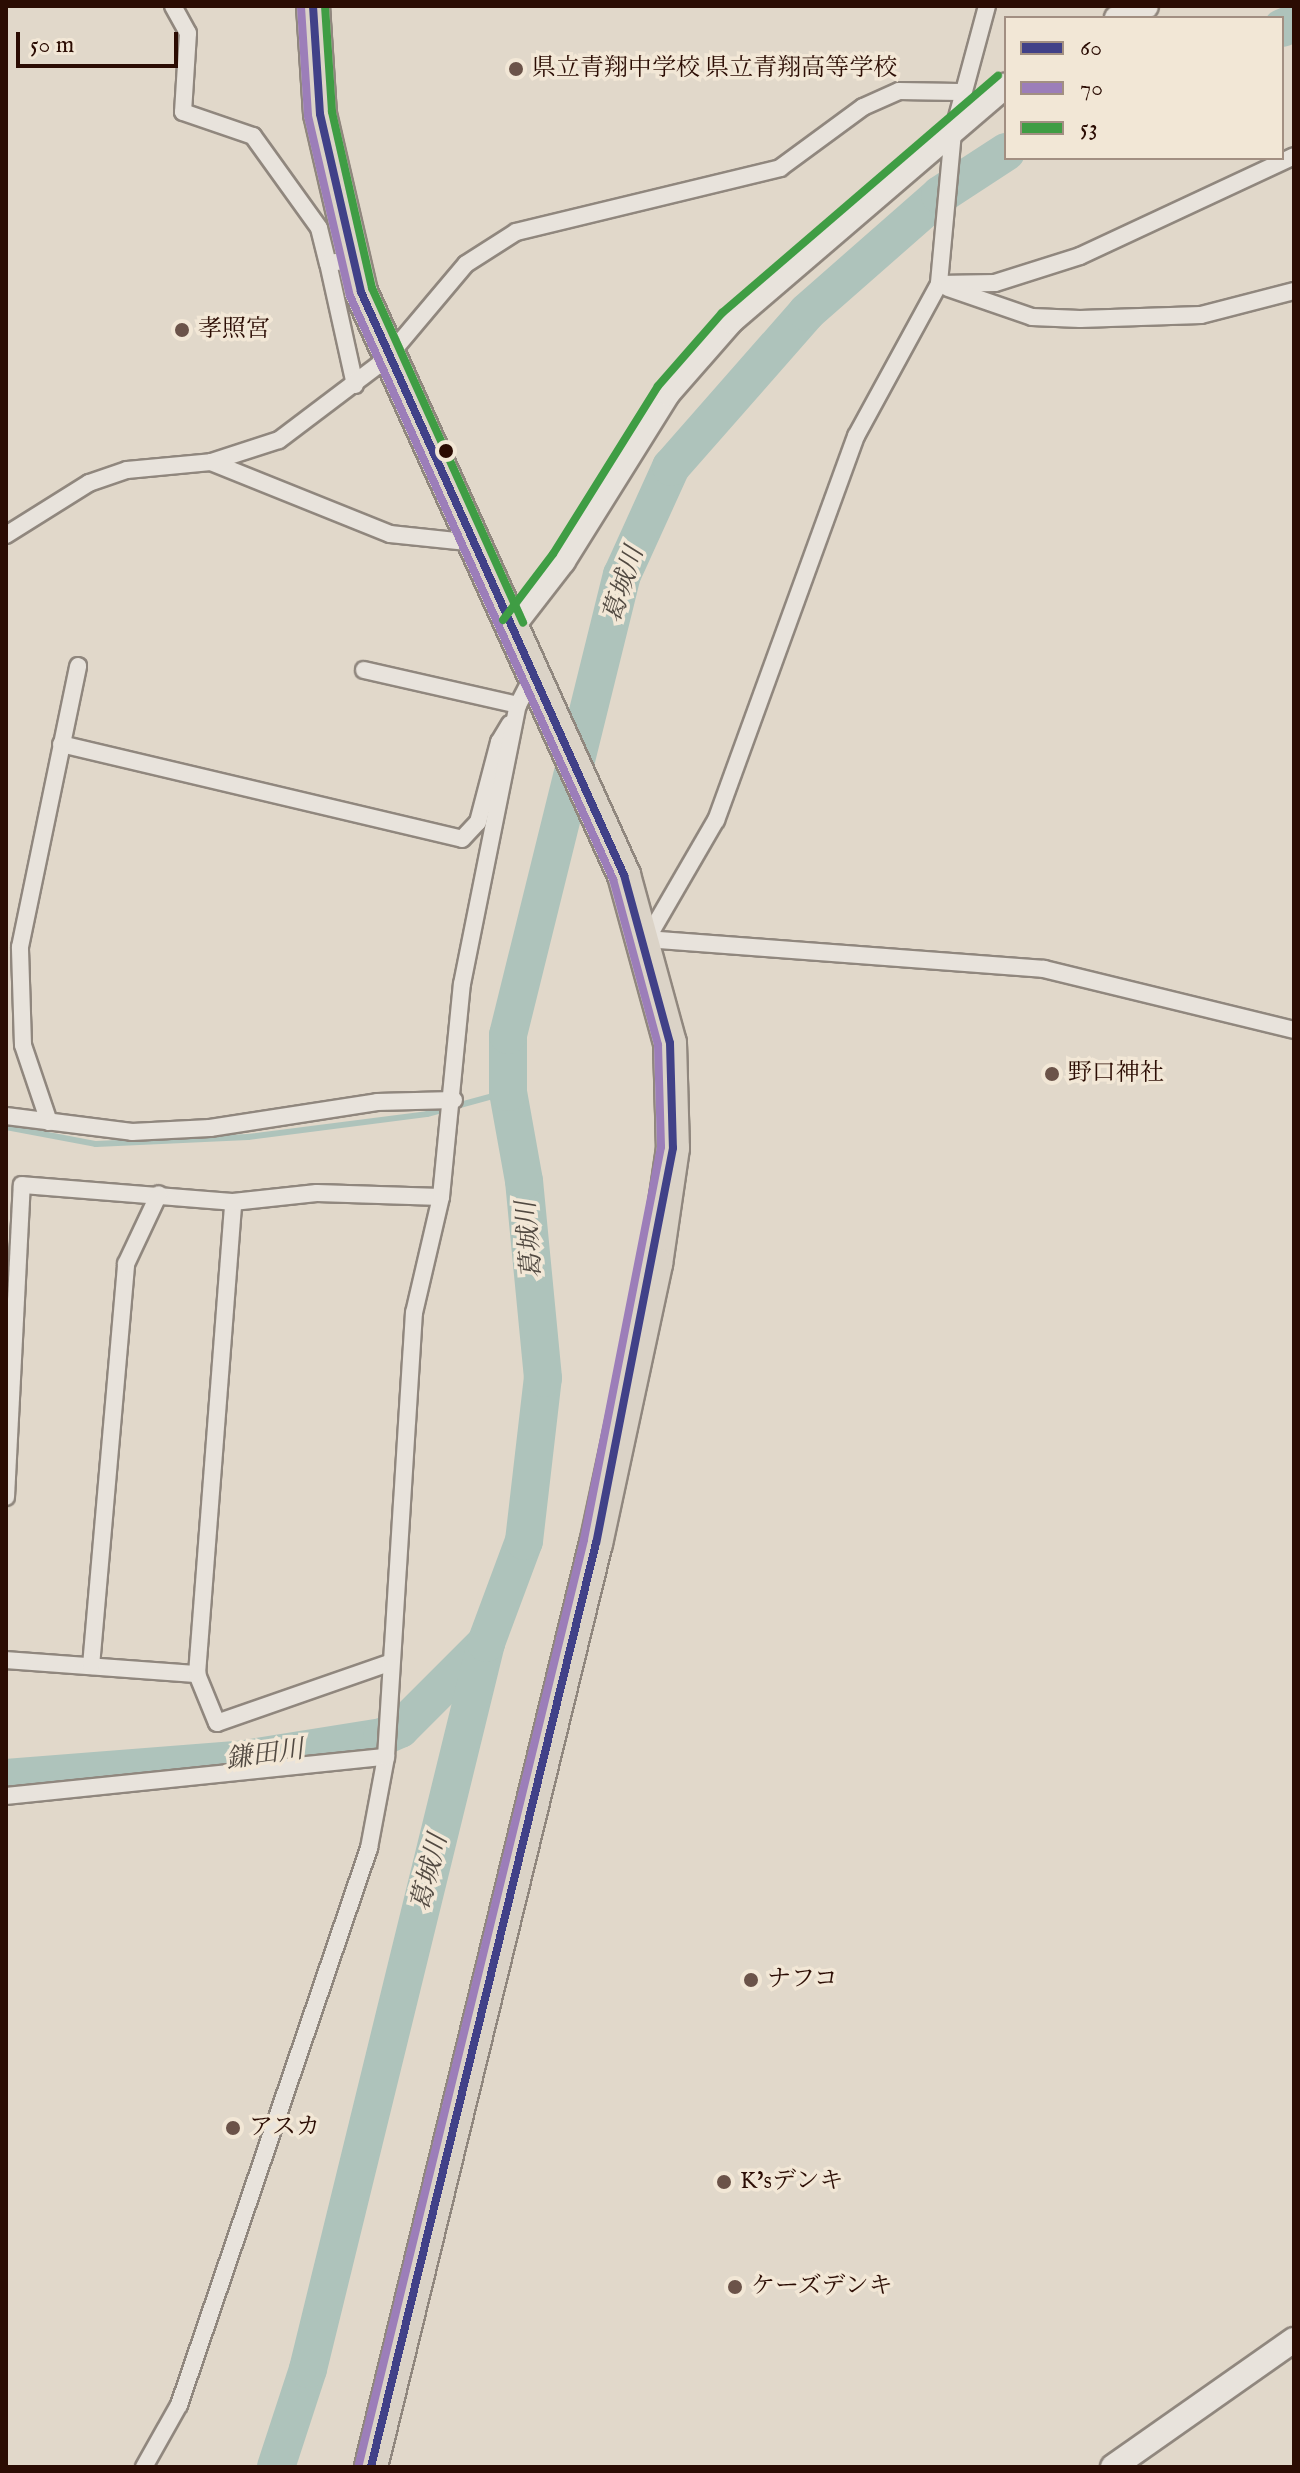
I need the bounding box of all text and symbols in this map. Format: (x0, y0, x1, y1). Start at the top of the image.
scale bar (20, 16, 182, 66)
legend (1004, 16, 1284, 160)
text: 50 m (30, 30, 74, 61)
text: 60 (1080, 33, 1102, 64)
place label: 県立青翔中学校 県立青翔高等学校 (532, 55, 897, 83)
marker: 県立青翔中学校 県立青翔高等学校 (507, 60, 525, 78)
text: 70 (1080, 73, 1103, 104)
text: 53 (1080, 113, 1098, 144)
place label: 孝照宮 (198, 316, 270, 344)
marker: 孝照宮 (173, 321, 191, 339)
unlabelled marker (438, 443, 454, 459)
water label: 葛城川 (597, 543, 651, 627)
place label: 野口神社 (1068, 1060, 1164, 1088)
marker: 野口神社 (1043, 1065, 1061, 1083)
water label: 葛城川 (511, 1200, 549, 1280)
water label: 鎌田川 (224, 1734, 306, 1776)
water label: 葛城川 (405, 1831, 455, 1915)
place label: ナフコ (767, 1966, 839, 1994)
marker: ナフコ (742, 1971, 760, 1989)
place label: アスカ (249, 2114, 321, 2142)
marker: アスカ (224, 2119, 242, 2137)
place label: K'sデンキ (740, 2168, 844, 2196)
marker: K'sデンキ (715, 2173, 733, 2191)
place label: ケーズデンキ (751, 2273, 895, 2301)
marker: ケーズデンキ (726, 2278, 744, 2296)

